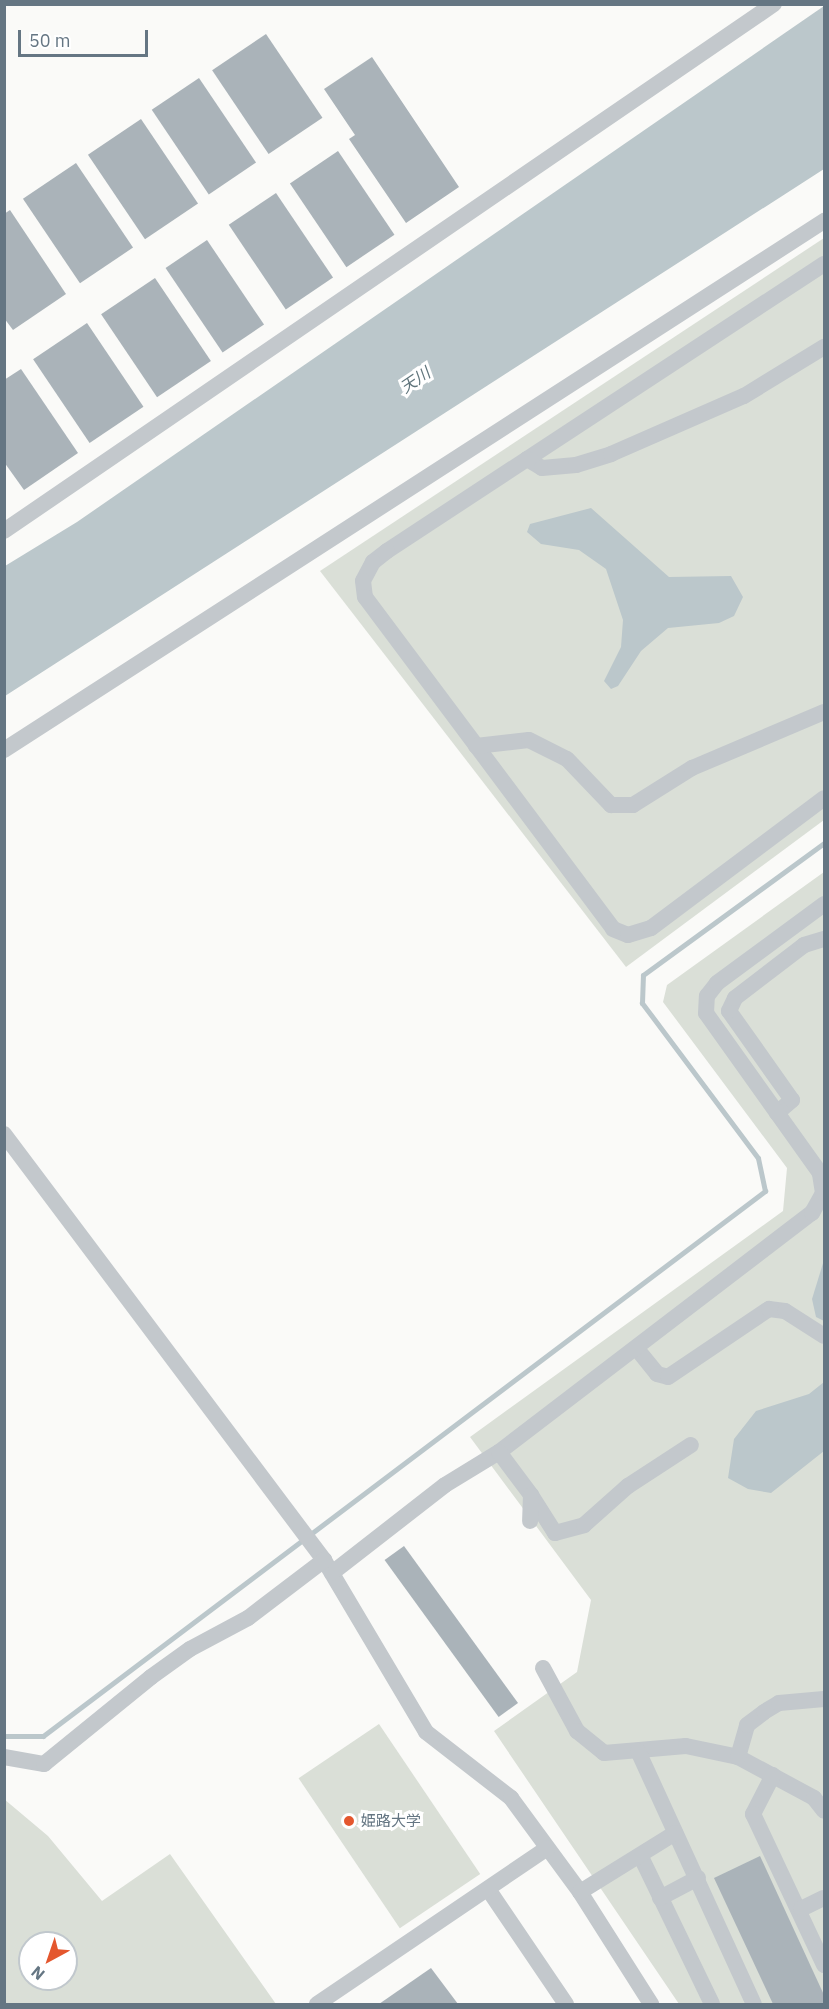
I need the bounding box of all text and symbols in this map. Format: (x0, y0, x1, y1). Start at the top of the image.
scale bar (21, 18, 152, 56)
text: 50 m (29, 29, 71, 52)
water label: 天川 (396, 363, 434, 397)
place label: 姫路大学 (361, 1812, 421, 1830)
marker: 姫路大学 (342, 1814, 356, 1828)
north arrow (18, 1931, 78, 1991)
text: N (27, 1962, 49, 1985)

